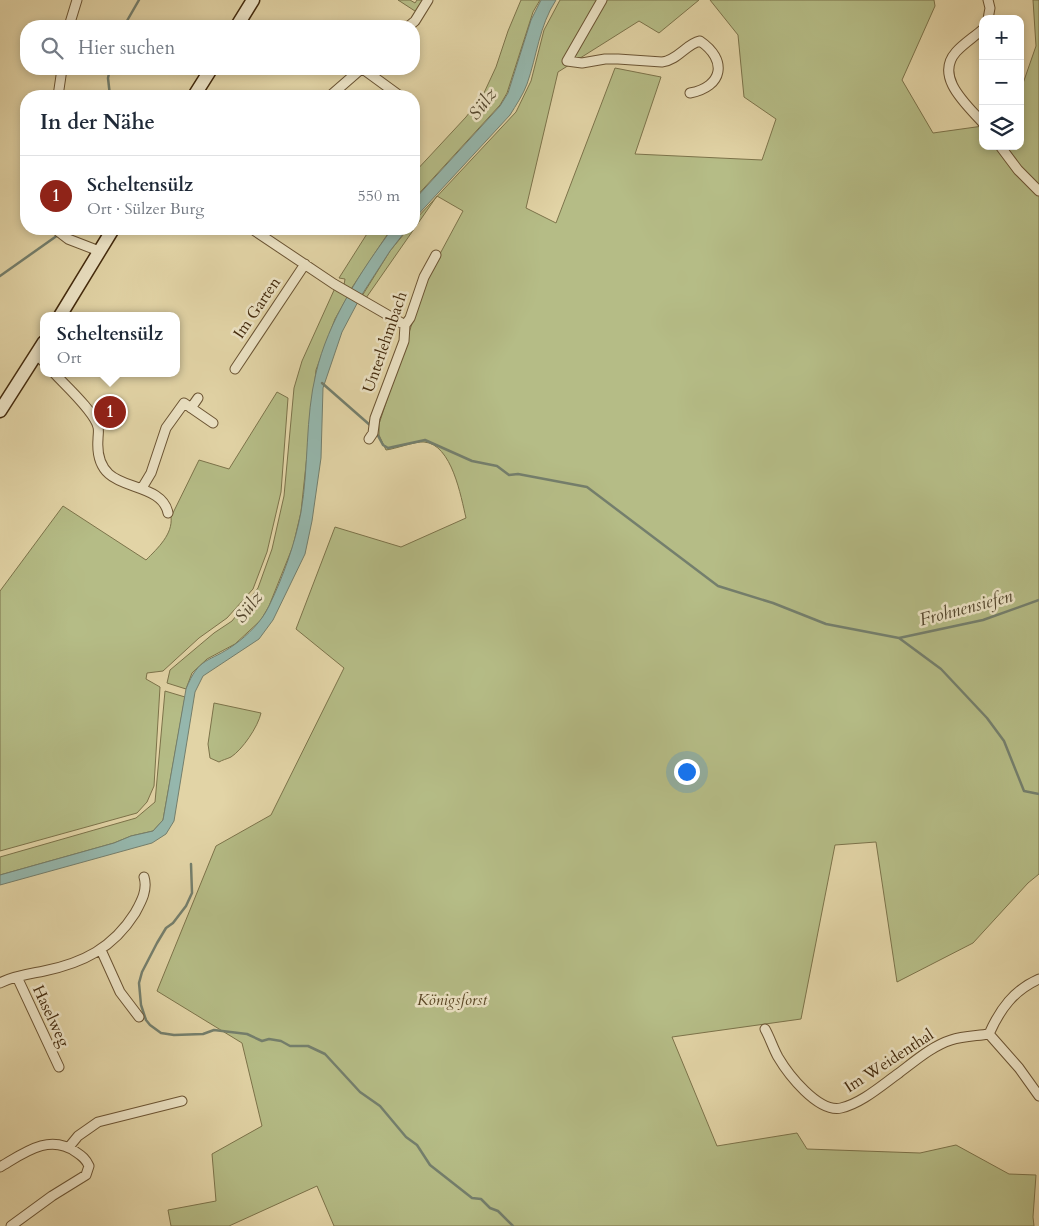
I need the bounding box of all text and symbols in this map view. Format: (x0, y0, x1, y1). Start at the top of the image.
map controls (979, 15, 1024, 150)
button: + (979, 15, 1024, 60)
search box (20, 20, 420, 75)
icon: search (38, 34, 66, 62)
text: Hier suchen (78, 35, 175, 61)
button: − (979, 60, 1024, 105)
water label: Sülz (463, 83, 503, 125)
button: layers (979, 105, 1024, 150)
text: In der Nähe (40, 108, 155, 137)
text: Scheltensülz (87, 172, 193, 198)
text: 1 (52, 185, 60, 207)
text: 550 m (358, 185, 400, 207)
text: Ort · Sülzer Burg (87, 198, 204, 220)
street label: Im Garten (228, 273, 286, 343)
street label: Unterlehmbach (357, 288, 413, 395)
popup (40, 312, 180, 377)
text: Scheltensülz (57, 321, 163, 347)
text: Ort (57, 347, 82, 369)
pin: 1 (94, 393, 126, 431)
water label: Frohnensiefen (917, 583, 1016, 632)
water label: Sülz (229, 586, 269, 628)
your location (674, 759, 700, 785)
street label: Haselweg (27, 981, 75, 1051)
park label: Königsforst (417, 989, 488, 1011)
street label: Im Weidenthal (840, 1024, 938, 1098)

